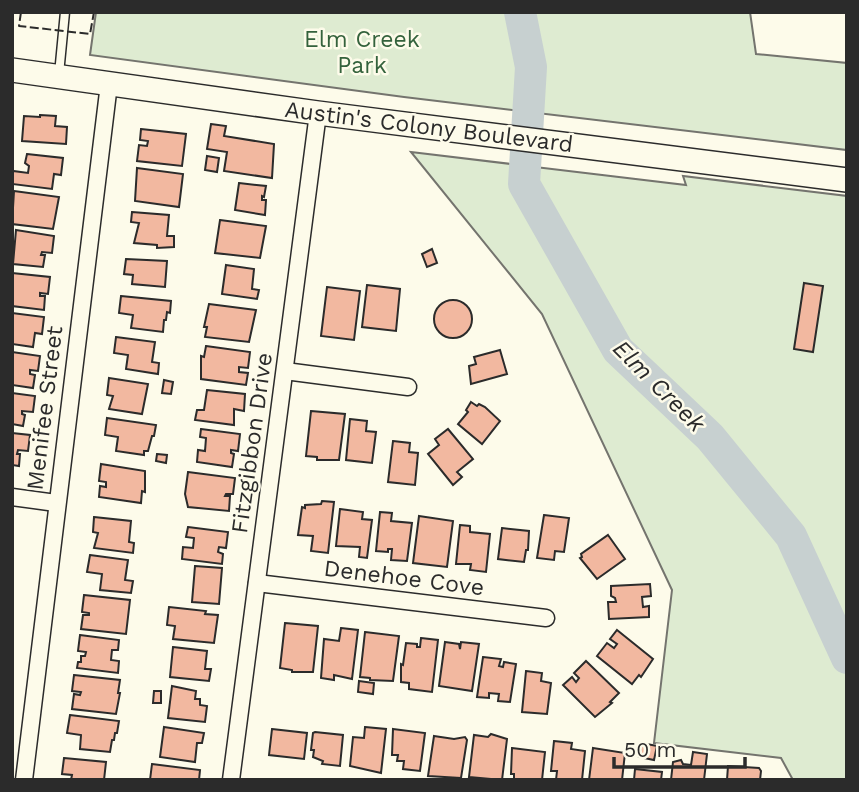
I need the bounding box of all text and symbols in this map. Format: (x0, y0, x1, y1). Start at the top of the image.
park label: Elm Creek Park (304, 26, 420, 79)
street label: Austin's Colony Boulevard (283, 96, 575, 158)
street label: Menifee Street (22, 324, 69, 492)
water label: Elm Creek (607, 334, 711, 438)
street label: Fitzgibbon Drive (226, 351, 278, 535)
street label: Denehoe Cove (322, 555, 486, 601)
scale bar (614, 726, 745, 770)
text: 50 m (624, 737, 676, 762)

